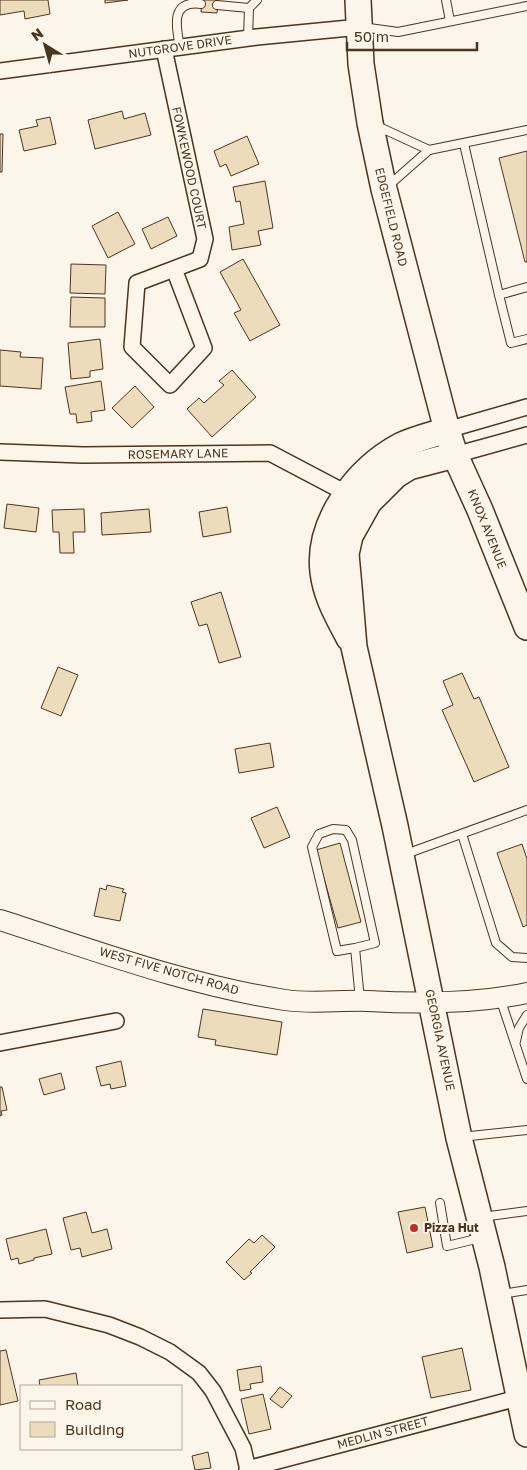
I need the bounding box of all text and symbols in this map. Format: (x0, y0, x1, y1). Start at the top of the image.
north arrow (20, 20, 70, 70)
scale bar (347, 20, 477, 52)
text: N (28, 24, 46, 44)
text: 50 m (354, 27, 389, 45)
street label: NUTGROVE DRIVE (127, 32, 233, 61)
street label: FOWKEWOOD COURT (169, 105, 210, 231)
street label: EDGEFIELD ROAD (372, 166, 411, 268)
street label: ROSEMARY LANE (128, 445, 228, 462)
street label: KNOX AVENUE (465, 487, 510, 571)
street label: WEST FIVE NOTCH ROAD (98, 943, 241, 998)
street label: GEORGIA AVENUE (422, 988, 459, 1092)
place label: Pizza Hut (424, 1220, 479, 1235)
marker: Pizza Hut (408, 1222, 420, 1234)
legend (20, 1385, 182, 1450)
text: Road (65, 1395, 102, 1413)
street label: MEDLIN STREET (335, 1413, 431, 1452)
text: Building (65, 1420, 125, 1438)

